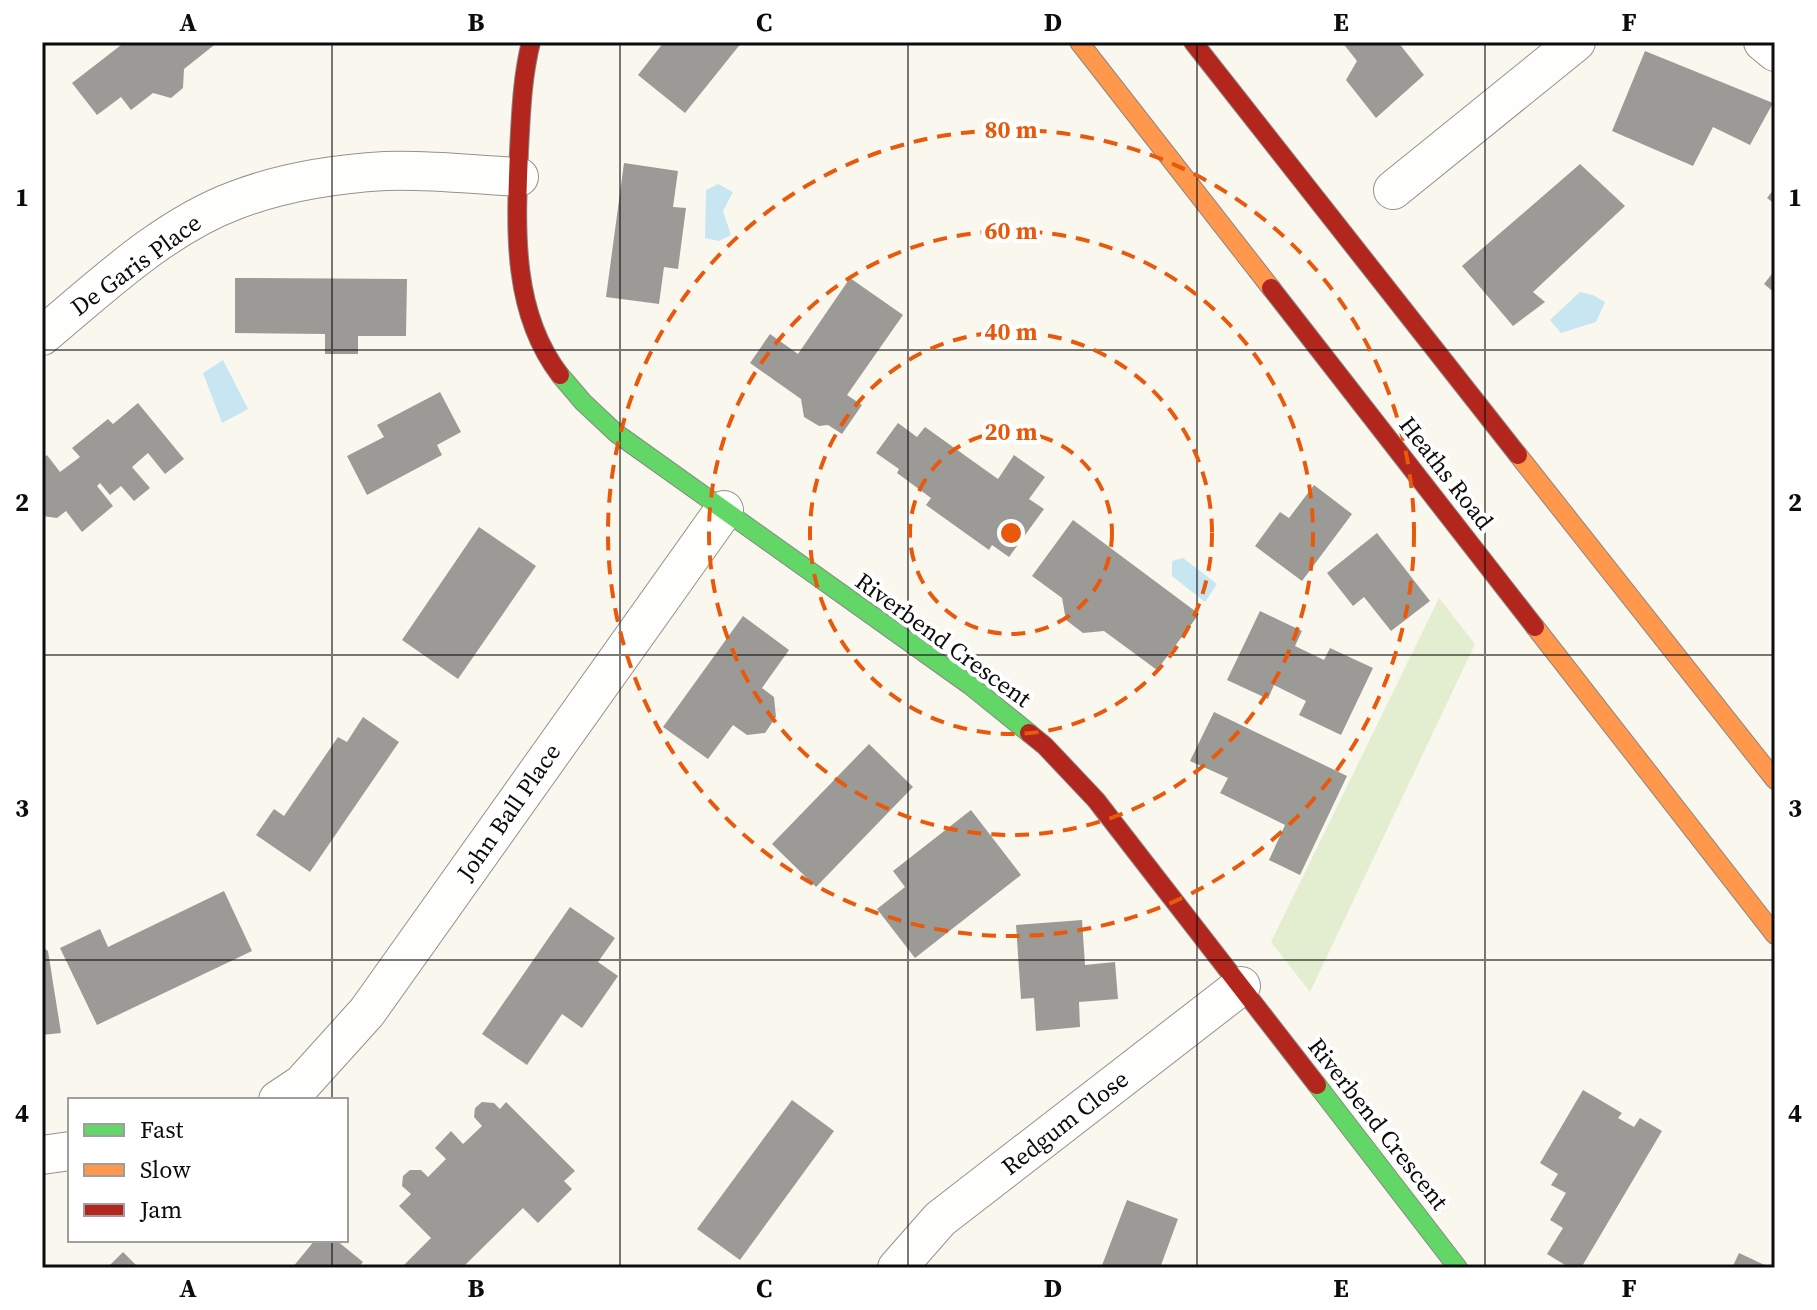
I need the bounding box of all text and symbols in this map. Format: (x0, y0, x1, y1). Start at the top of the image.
text: A (179, 4, 197, 40)
text: B (468, 4, 485, 40)
text: C (756, 4, 772, 40)
text: D (1044, 4, 1062, 40)
text: E (1333, 4, 1349, 40)
text: F (1621, 4, 1637, 40)
text: 80 m (985, 113, 1038, 146)
text: 1 (15, 179, 29, 215)
text: 1 (1788, 179, 1802, 215)
street label: De Garis Place (64, 206, 208, 323)
text: 60 m (985, 214, 1038, 247)
text: 40 m (985, 315, 1038, 348)
street label: Heaths Road (1392, 409, 1501, 536)
text: 20 m (985, 415, 1038, 448)
text: 2 (15, 484, 29, 520)
text: 2 (1788, 484, 1802, 520)
centre of rings (997, 519, 1025, 547)
street label: Riverbend Crescent (849, 565, 1038, 715)
street label: John Ball Place (448, 737, 568, 888)
text: 3 (15, 790, 29, 826)
text: 3 (1788, 790, 1802, 826)
street label: Riverbend Crescent (1301, 1031, 1456, 1217)
street label: Redgum Close (994, 1063, 1135, 1183)
text: 4 (15, 1095, 29, 1131)
text: 4 (1788, 1095, 1802, 1131)
legend (68, 1098, 348, 1242)
text: Fast (140, 1113, 184, 1146)
text: Slow (140, 1153, 191, 1186)
text: Jam (139, 1193, 182, 1226)
text: A (179, 1270, 197, 1306)
text: B (468, 1270, 485, 1306)
text: C (756, 1270, 772, 1306)
text: D (1044, 1270, 1062, 1306)
text: E (1333, 1270, 1349, 1306)
text: F (1621, 1270, 1637, 1306)

